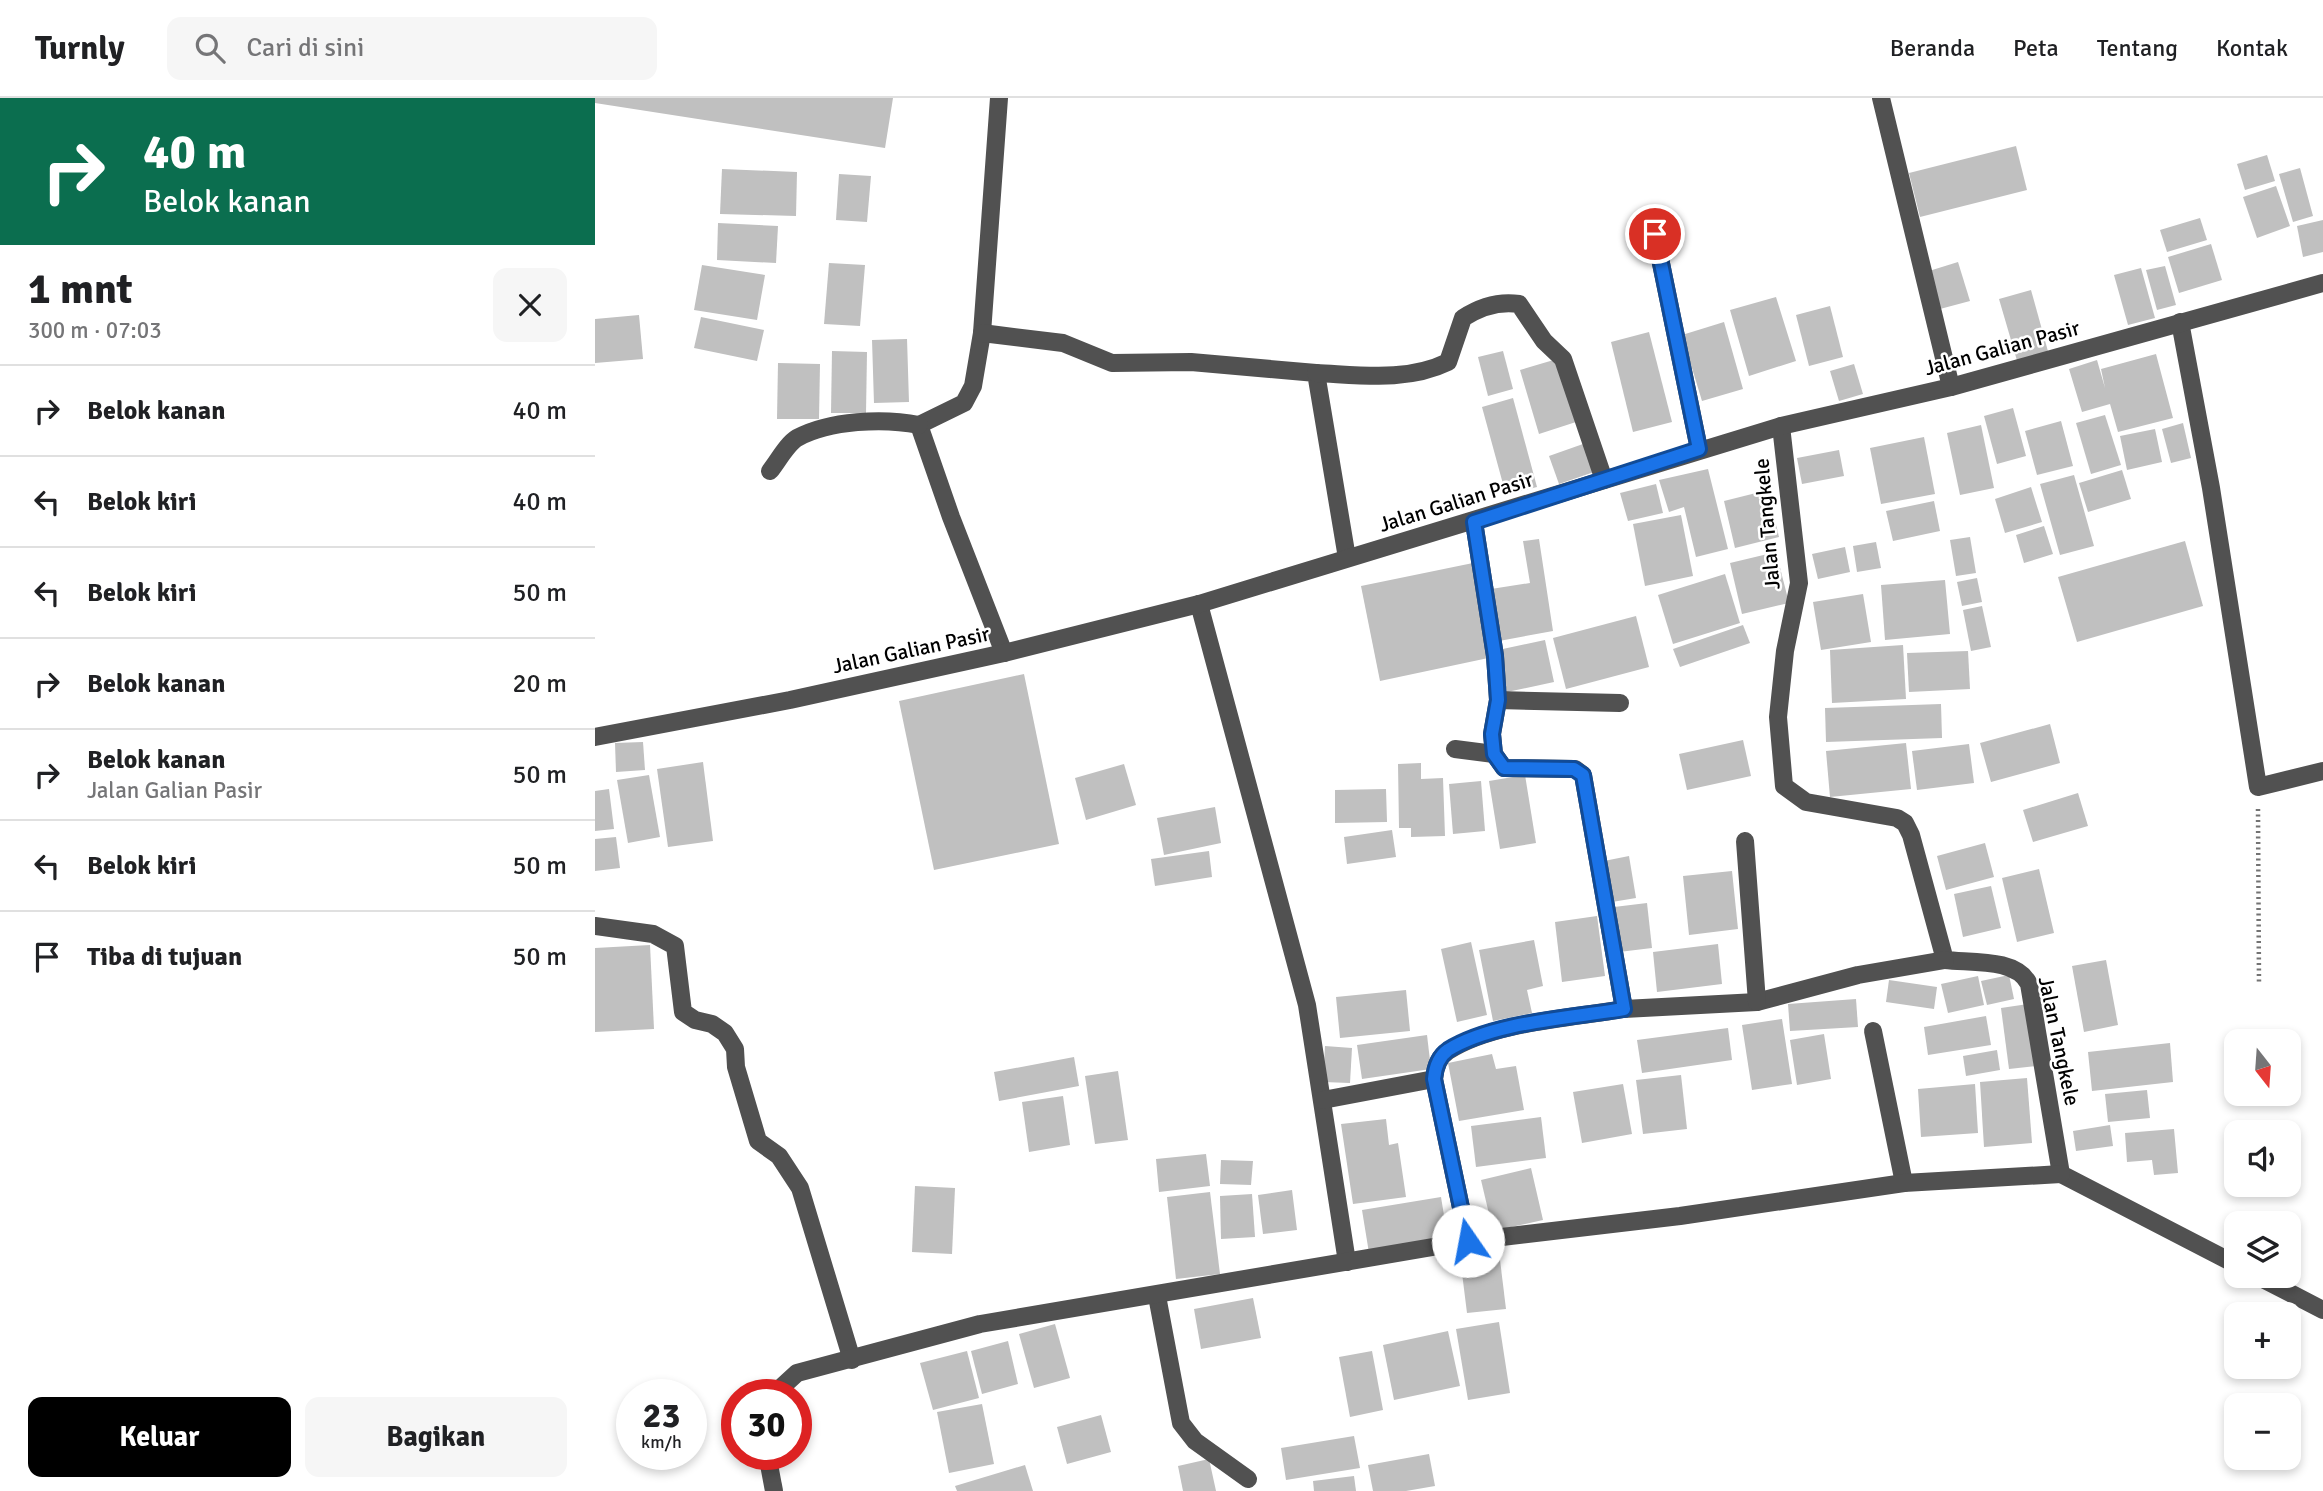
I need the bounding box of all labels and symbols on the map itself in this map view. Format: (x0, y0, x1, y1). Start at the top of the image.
pin (1625, 204, 1685, 264)
street label: Jalan Galian Pasir (1921, 315, 2083, 381)
street label: Jalan Tangkele (1748, 457, 1786, 591)
street label: Jalan Galian Pasir (1376, 466, 1536, 538)
street label: Jalan Galian Pasir (830, 621, 992, 679)
street label: Jalan Tangkele (2033, 974, 2085, 1108)
north arrow (2224, 1029, 2301, 1106)
position arrow (1431, 1204, 1505, 1278)
speed limit sign: 30 (721, 1379, 812, 1470)

